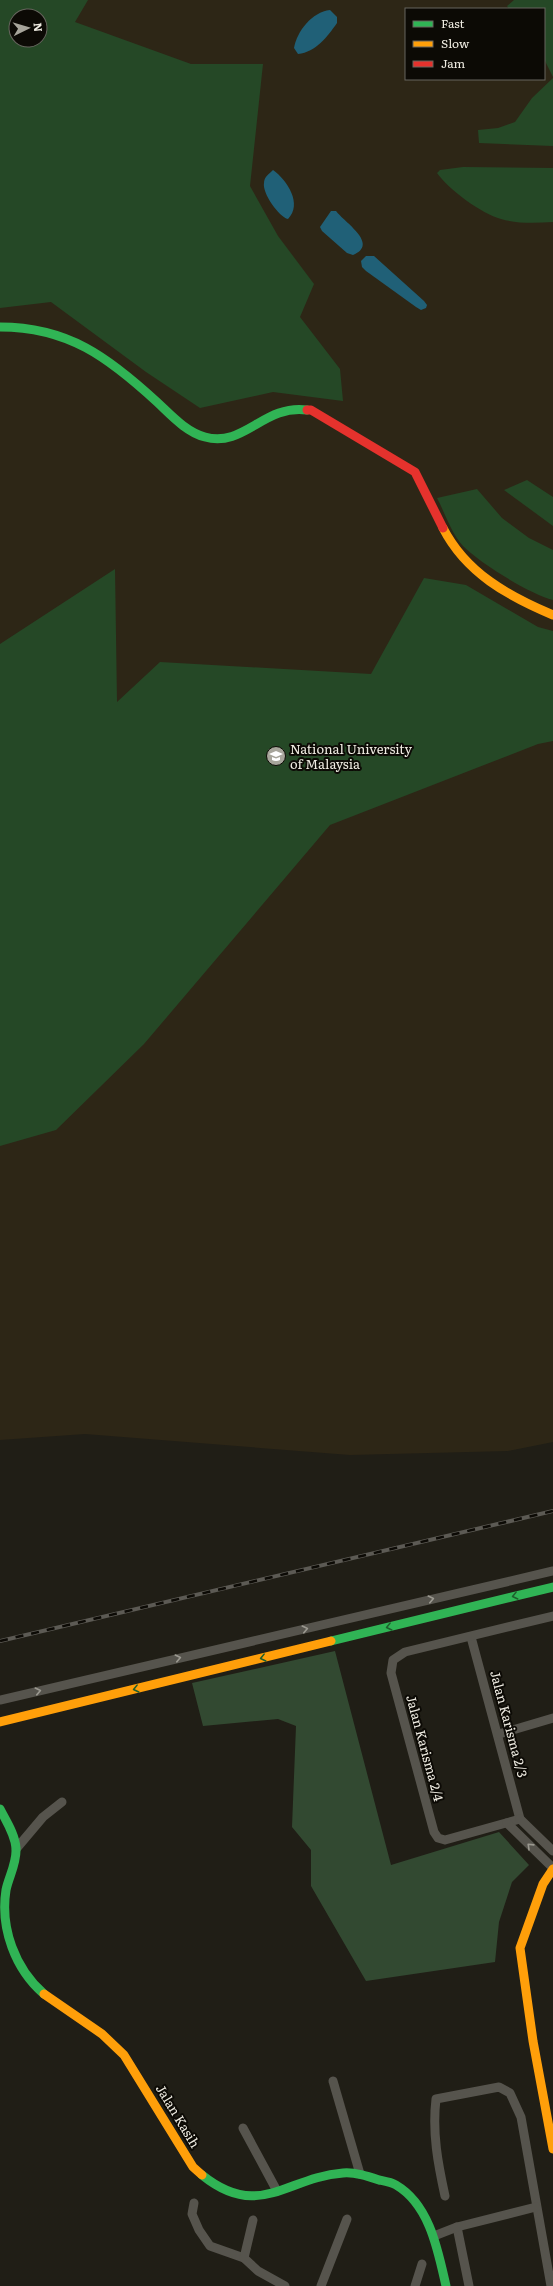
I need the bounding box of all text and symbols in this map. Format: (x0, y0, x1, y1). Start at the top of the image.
north arrow (8, 8, 48, 48)
legend (405, 8, 545, 80)
text: Fast (441, 14, 465, 32)
text: N (31, 22, 47, 32)
text: Slow (441, 34, 470, 52)
text: Jam (441, 54, 466, 72)
place label: National University of Malaysia (290, 739, 412, 773)
school or university icon: National University of Malaysia (265, 745, 287, 767)
one-way arrow (512, 1592, 518, 1600)
one-way arrow (428, 1596, 435, 1604)
one-way arrow (386, 1623, 392, 1631)
one-way arrow (302, 1625, 308, 1633)
one-way arrow (259, 1653, 266, 1662)
one-way arrow (175, 1655, 181, 1663)
street label: Jalan Karisma 2/3 (486, 1668, 533, 1780)
one-way arrow (133, 1684, 139, 1692)
one-way arrow (34, 1687, 41, 1696)
street label: Jalan Karisma 2/4 (402, 1693, 449, 1803)
one-way arrow (527, 1843, 535, 1851)
street label: Jalan Kasih (152, 2080, 205, 2152)

